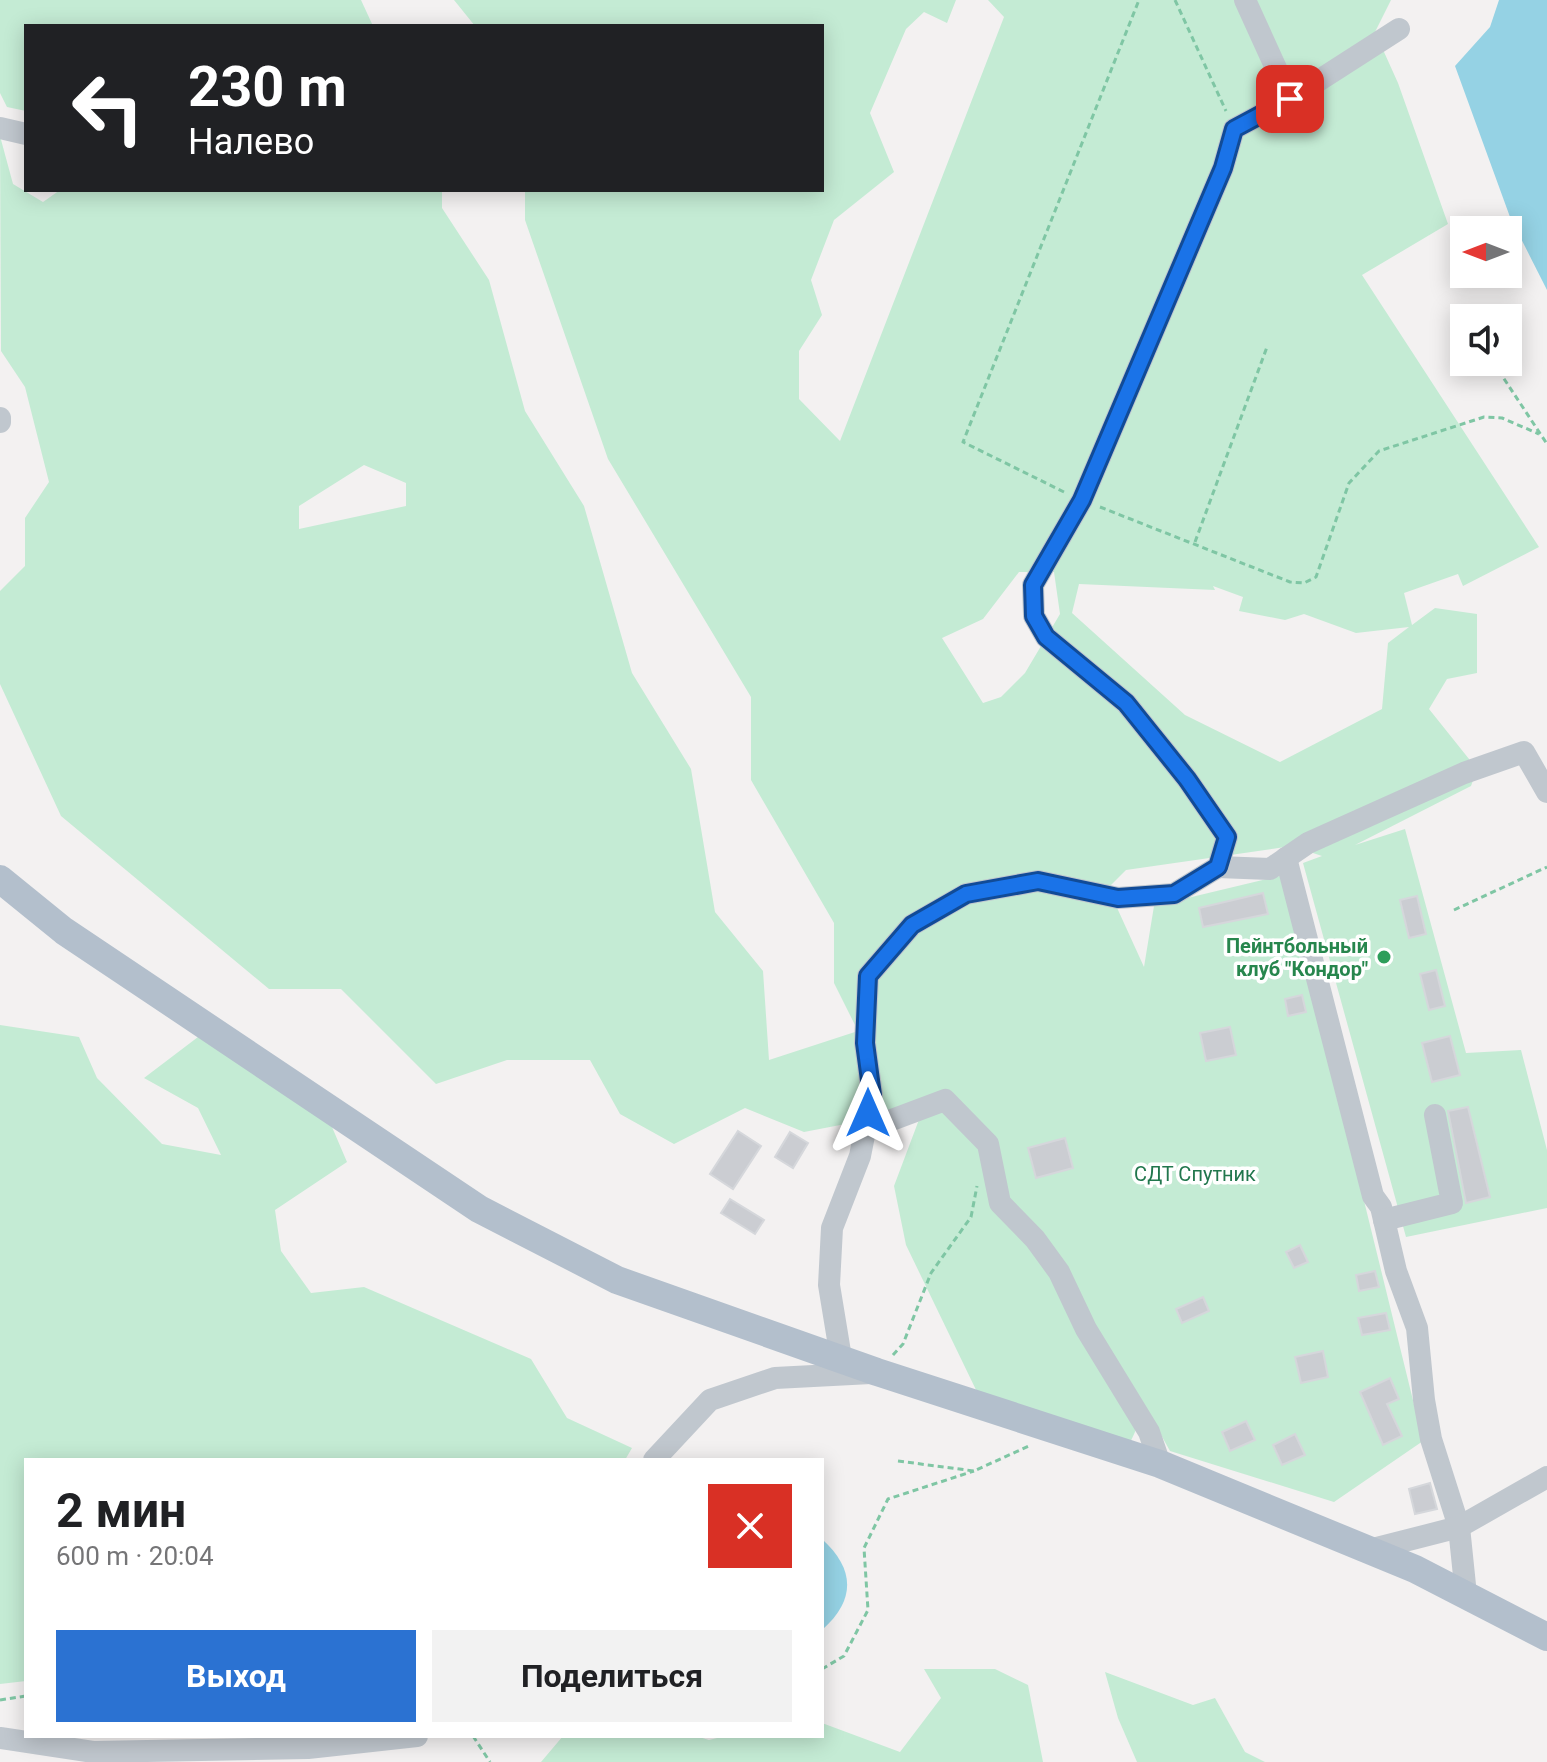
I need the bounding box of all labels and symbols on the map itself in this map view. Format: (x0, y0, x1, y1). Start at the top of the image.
pin (1256, 65, 1324, 133)
north arrow (1450, 216, 1522, 288)
place label: Пейнтбольный клуб "Кондор" (1226, 934, 1368, 981)
marker: Пейнтбольный клуб "Кондор" (1375, 948, 1393, 966)
position arrow (826, 1071, 910, 1155)
park label: СДТ Спутник (1134, 1162, 1256, 1186)

